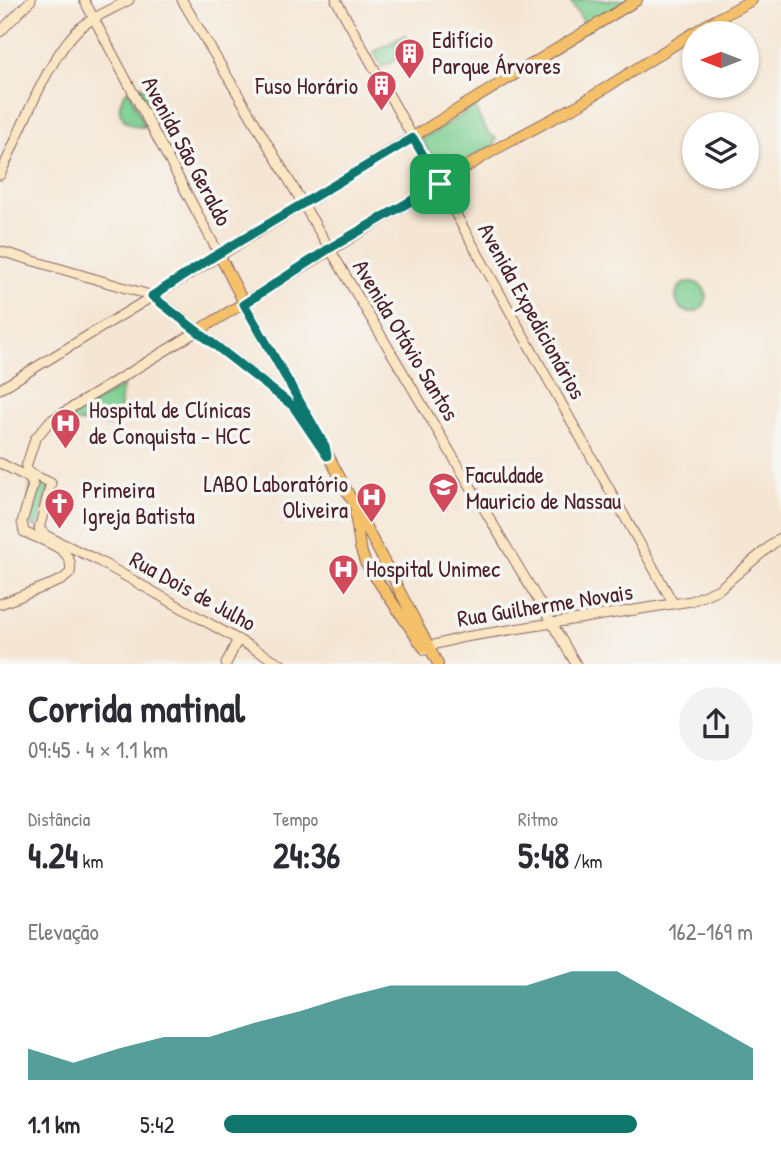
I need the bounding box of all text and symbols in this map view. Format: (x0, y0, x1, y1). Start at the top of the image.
north arrow (682, 21, 760, 98)
map controls (682, 21, 759, 189)
place label: Edifício Parque Árvores (432, 24, 561, 81)
building icon: Edifício Parque Árvores (392, 36, 426, 80)
building icon: Fuso Horário (364, 69, 398, 113)
place label: Fuso Horário (255, 70, 358, 101)
street label: Avenida São Geraldo (135, 71, 240, 231)
button: layers (682, 112, 759, 189)
pin (410, 154, 470, 214)
icon: arrive (421, 165, 459, 203)
street label: Avenida Expedicionários (471, 217, 594, 404)
street label: Avenida Otávio Santos (346, 253, 467, 426)
place label: Hospital de Clínicas de Conquista - HCC (89, 394, 251, 451)
hospital icon: Hospital de Clínicas de Conquista - HCC (49, 406, 83, 450)
place label: Faculdade Mauricio de Nassau (465, 459, 621, 516)
place label: LABO Laboratório Oliveira (204, 468, 348, 525)
school or university icon: Faculdade Mauricio de Nassau (426, 471, 460, 515)
place label: Primeira Igreja Batista (82, 474, 195, 531)
hospital icon: LABO Laboratório Oliveira (354, 480, 388, 524)
church icon: Primeira Igreja Batista (42, 486, 76, 530)
street label: Rua Dois de Julho (125, 543, 262, 638)
hospital icon: Hospital Unimec (326, 552, 360, 596)
place label: Hospital Unimec (366, 553, 500, 584)
street label: Rua Guilherme Novais (455, 575, 635, 634)
text: Corrida matinal (28, 682, 245, 734)
button: share (679, 687, 753, 761)
text: 09:45 · 4 × 1.1 km (28, 734, 168, 765)
text: Distância (28, 806, 90, 832)
text: Tempo (273, 806, 318, 832)
text: Ritmo (518, 806, 558, 832)
text: 4.24 (28, 832, 78, 879)
text: 24:36 (273, 832, 340, 879)
text: 5:48 (518, 832, 569, 879)
text: km (78, 848, 103, 874)
text: /km (569, 848, 602, 874)
text: Elevação (28, 916, 99, 947)
text: 162–169 m (668, 916, 753, 947)
text: 1.1 km (28, 1109, 80, 1140)
text: 5:42 (140, 1109, 174, 1140)

